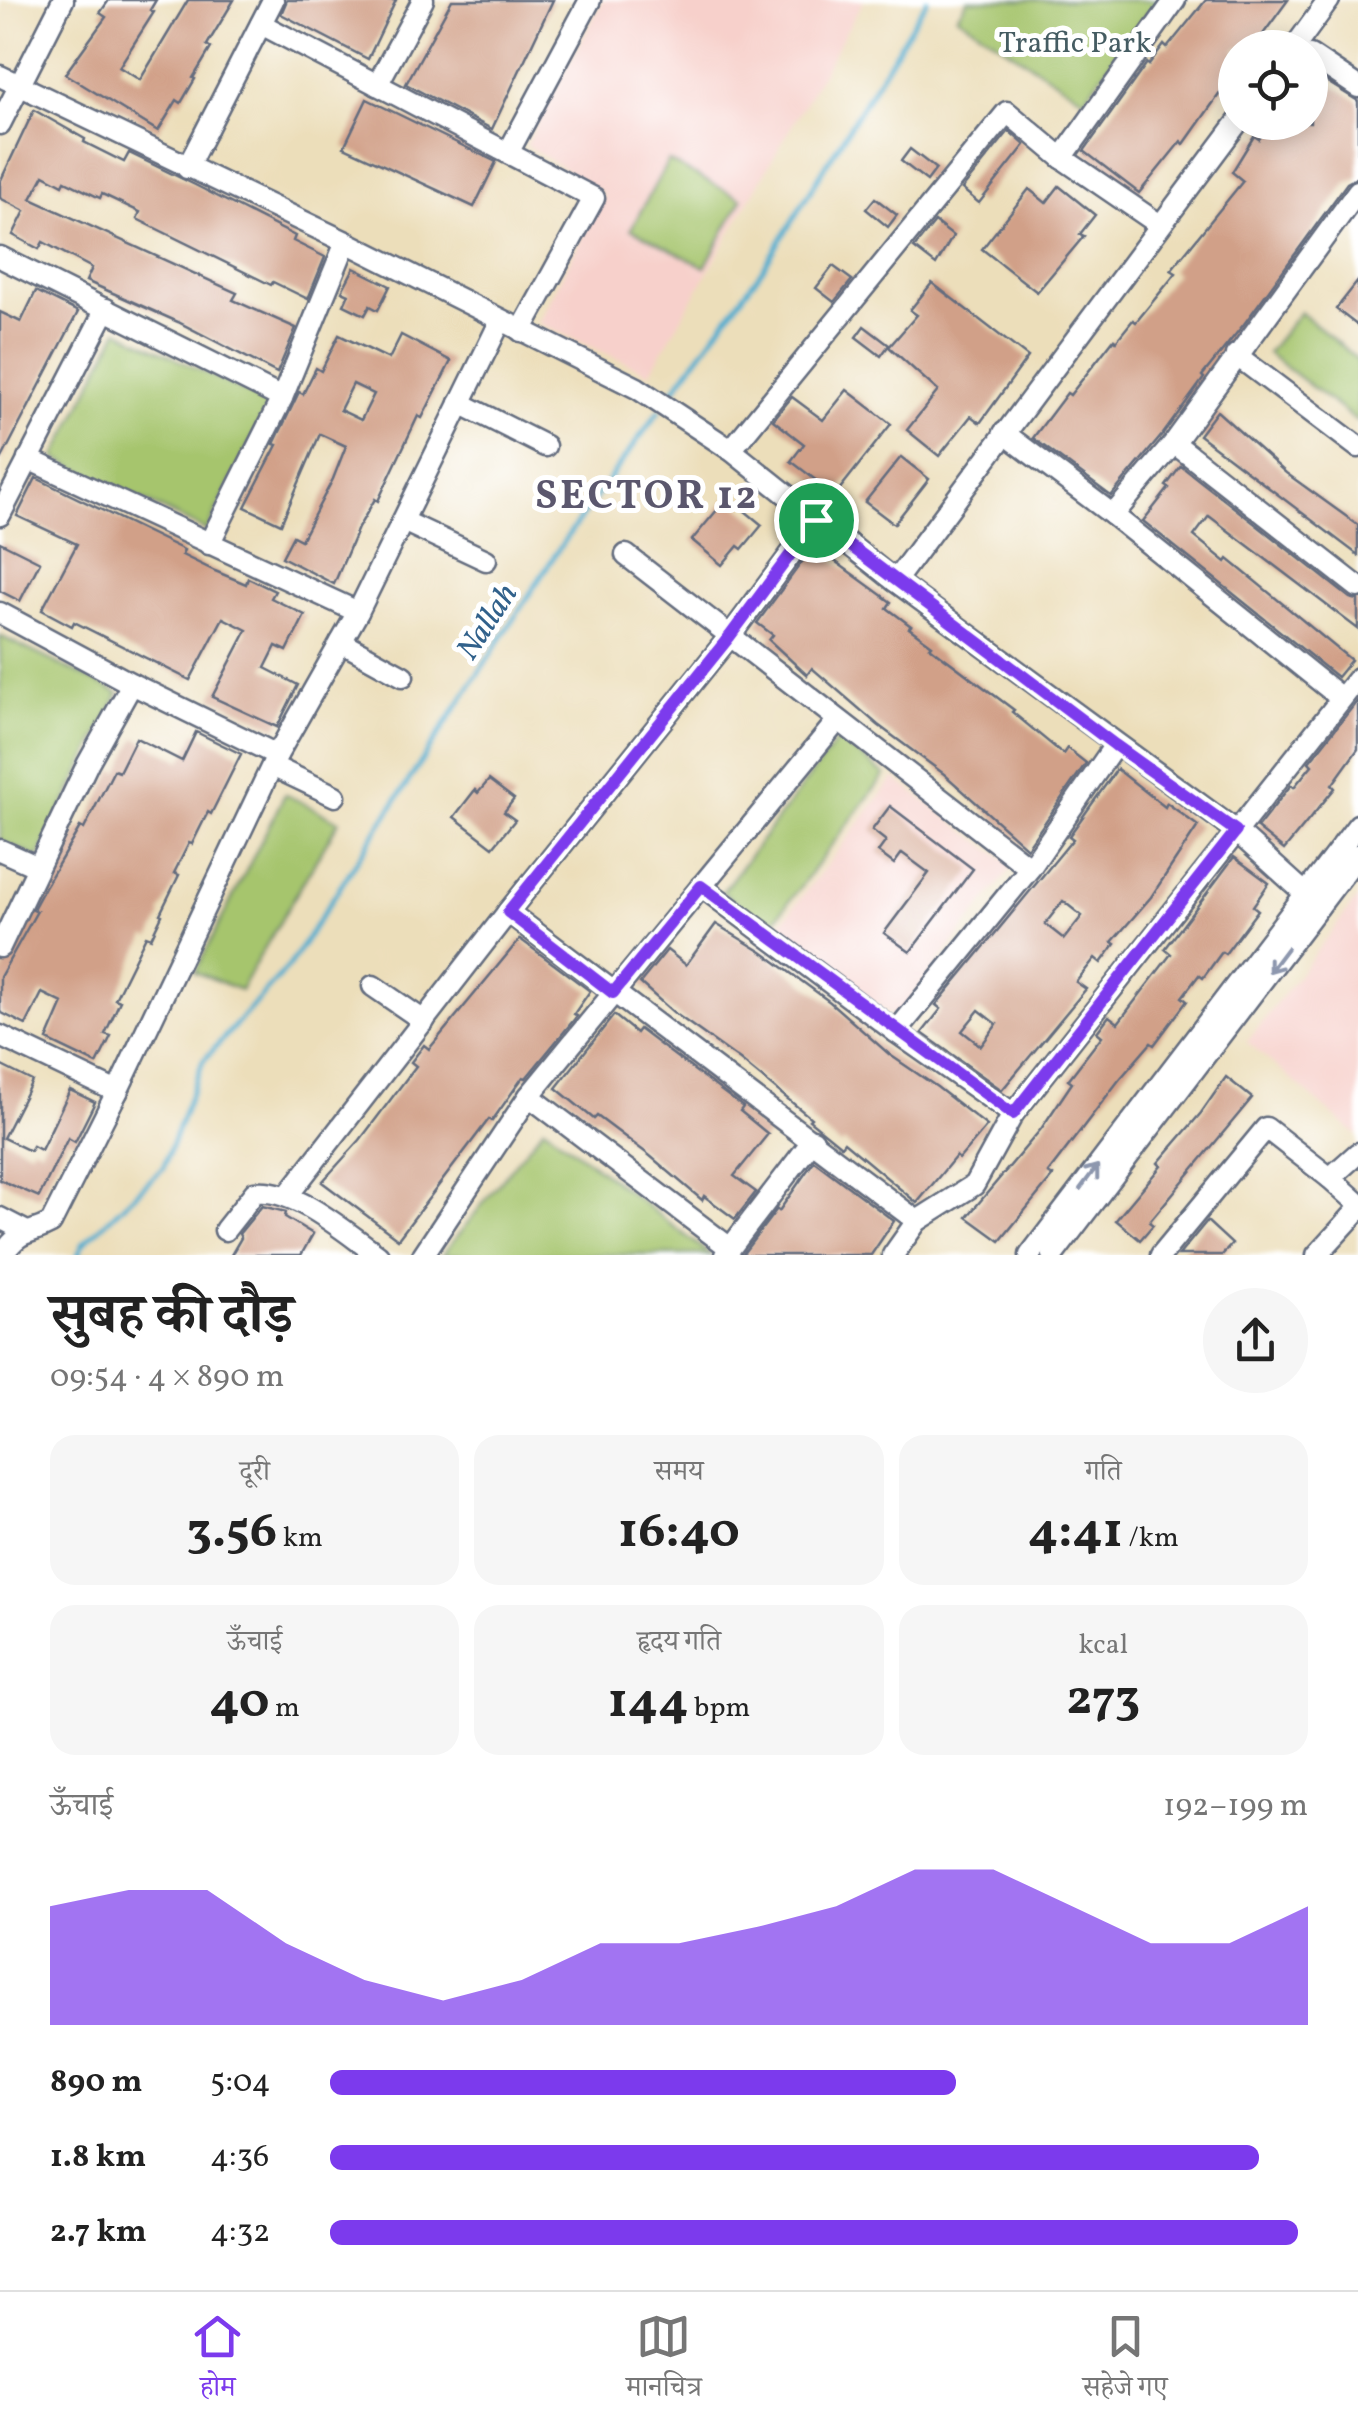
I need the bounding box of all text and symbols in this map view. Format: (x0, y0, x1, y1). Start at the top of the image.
park label: Traffic Park (998, 23, 1152, 65)
map controls (1218, 30, 1328, 140)
button: locate (1218, 30, 1328, 140)
district label: SECTOR 12 (535, 470, 759, 526)
pin (774, 478, 859, 563)
icon: arrive (789, 493, 844, 548)
water label: Nallah (447, 576, 530, 669)
one-way arrow (1267, 946, 1288, 973)
one-way arrow (1078, 1165, 1100, 1191)
text: सुबह की दौड़ (50, 1280, 293, 1356)
button: share (1203, 1288, 1308, 1393)
text: 09:54 · 4 × 890 m (50, 1356, 284, 1400)
text: दूरी (239, 1453, 270, 1492)
text: समय (654, 1453, 704, 1492)
text: गति (1085, 1453, 1122, 1492)
text: 3.56 (186, 1498, 277, 1568)
text: 16:40 (618, 1498, 740, 1568)
text: 4:41 (1028, 1498, 1123, 1568)
text: km (277, 1519, 323, 1558)
text: /km (1123, 1519, 1179, 1558)
text: ऊँचाई (227, 1623, 282, 1662)
text: हृदय गति (637, 1623, 721, 1662)
text: kcal (1078, 1626, 1128, 1665)
text: 273 (1066, 1665, 1140, 1735)
text: 40 (209, 1668, 270, 1738)
text: 144 (608, 1668, 688, 1738)
text: m (270, 1689, 300, 1728)
text: bpm (688, 1689, 750, 1728)
text: ऊँचाई (50, 1785, 113, 1829)
text: 192–199 m (1163, 1785, 1308, 1829)
text: 890 m (50, 2061, 142, 2105)
text: 5:04 (210, 2061, 270, 2105)
text: 1.8 km (50, 2136, 146, 2180)
text: 4:36 (210, 2136, 269, 2180)
text: 2.7 km (50, 2211, 147, 2255)
text: 4:32 (210, 2211, 270, 2255)
tab: होम (190, 2309, 245, 2414)
tab: मानचित्र (626, 2309, 702, 2414)
tab: सहेजे गए (1082, 2309, 1168, 2414)

